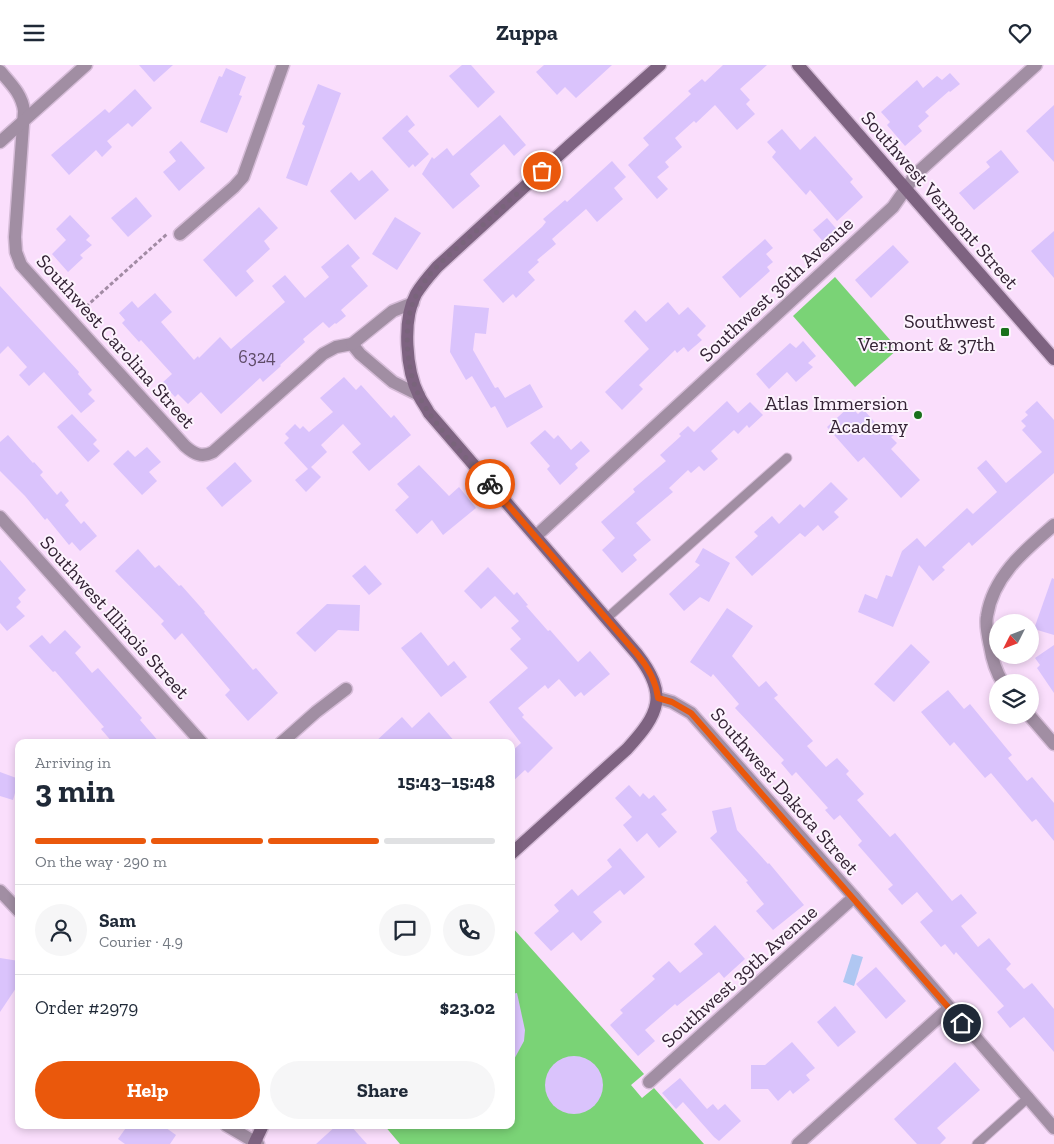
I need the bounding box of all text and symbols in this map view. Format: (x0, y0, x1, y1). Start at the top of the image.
icon: menu (20, 19, 48, 47)
text: Zuppa (496, 19, 558, 46)
icon: heart (1006, 19, 1034, 47)
street label: Southwest Vermont Street (856, 106, 1024, 294)
pin (521, 150, 563, 192)
icon: bag (528, 157, 556, 185)
street label: Southwest 36th Avenue (694, 211, 858, 367)
street label: Southwest Carolina Street (31, 249, 201, 433)
place label: Southwest Vermont & 37th (857, 309, 996, 356)
marker: Southwest Vermont & 37th (999, 326, 1011, 338)
house number: 6324 (238, 346, 276, 368)
place label: Atlas Immersion Academy (765, 391, 909, 438)
marker: Atlas Immersion Academy (912, 409, 924, 421)
courier (465, 459, 515, 509)
icon: bike (476, 470, 504, 498)
street label: Southwest Illinois Street (35, 530, 195, 704)
north arrow (989, 614, 1039, 664)
map controls (989, 614, 1039, 724)
button: layers (989, 674, 1039, 724)
street label: Southwest Dakota Street (706, 702, 865, 880)
text: Arriving in (35, 753, 111, 772)
text: 15:43–15:48 (398, 770, 495, 793)
text: 3 min (35, 772, 115, 810)
text: On the way · 290 m (35, 852, 167, 871)
street label: Southwest 39th Avenue (656, 900, 822, 1052)
button: person (35, 904, 87, 956)
button: chat (379, 904, 431, 956)
button: phone (443, 904, 495, 956)
text: Sam (99, 909, 136, 932)
text: Courier · 4.9 (99, 932, 183, 951)
text: Order #2979 (35, 996, 138, 1019)
text: $23.02 (440, 996, 495, 1019)
pin (941, 1002, 983, 1044)
icon: home (948, 1009, 976, 1037)
button: Help (35, 1061, 260, 1119)
button: Share (270, 1061, 495, 1119)

